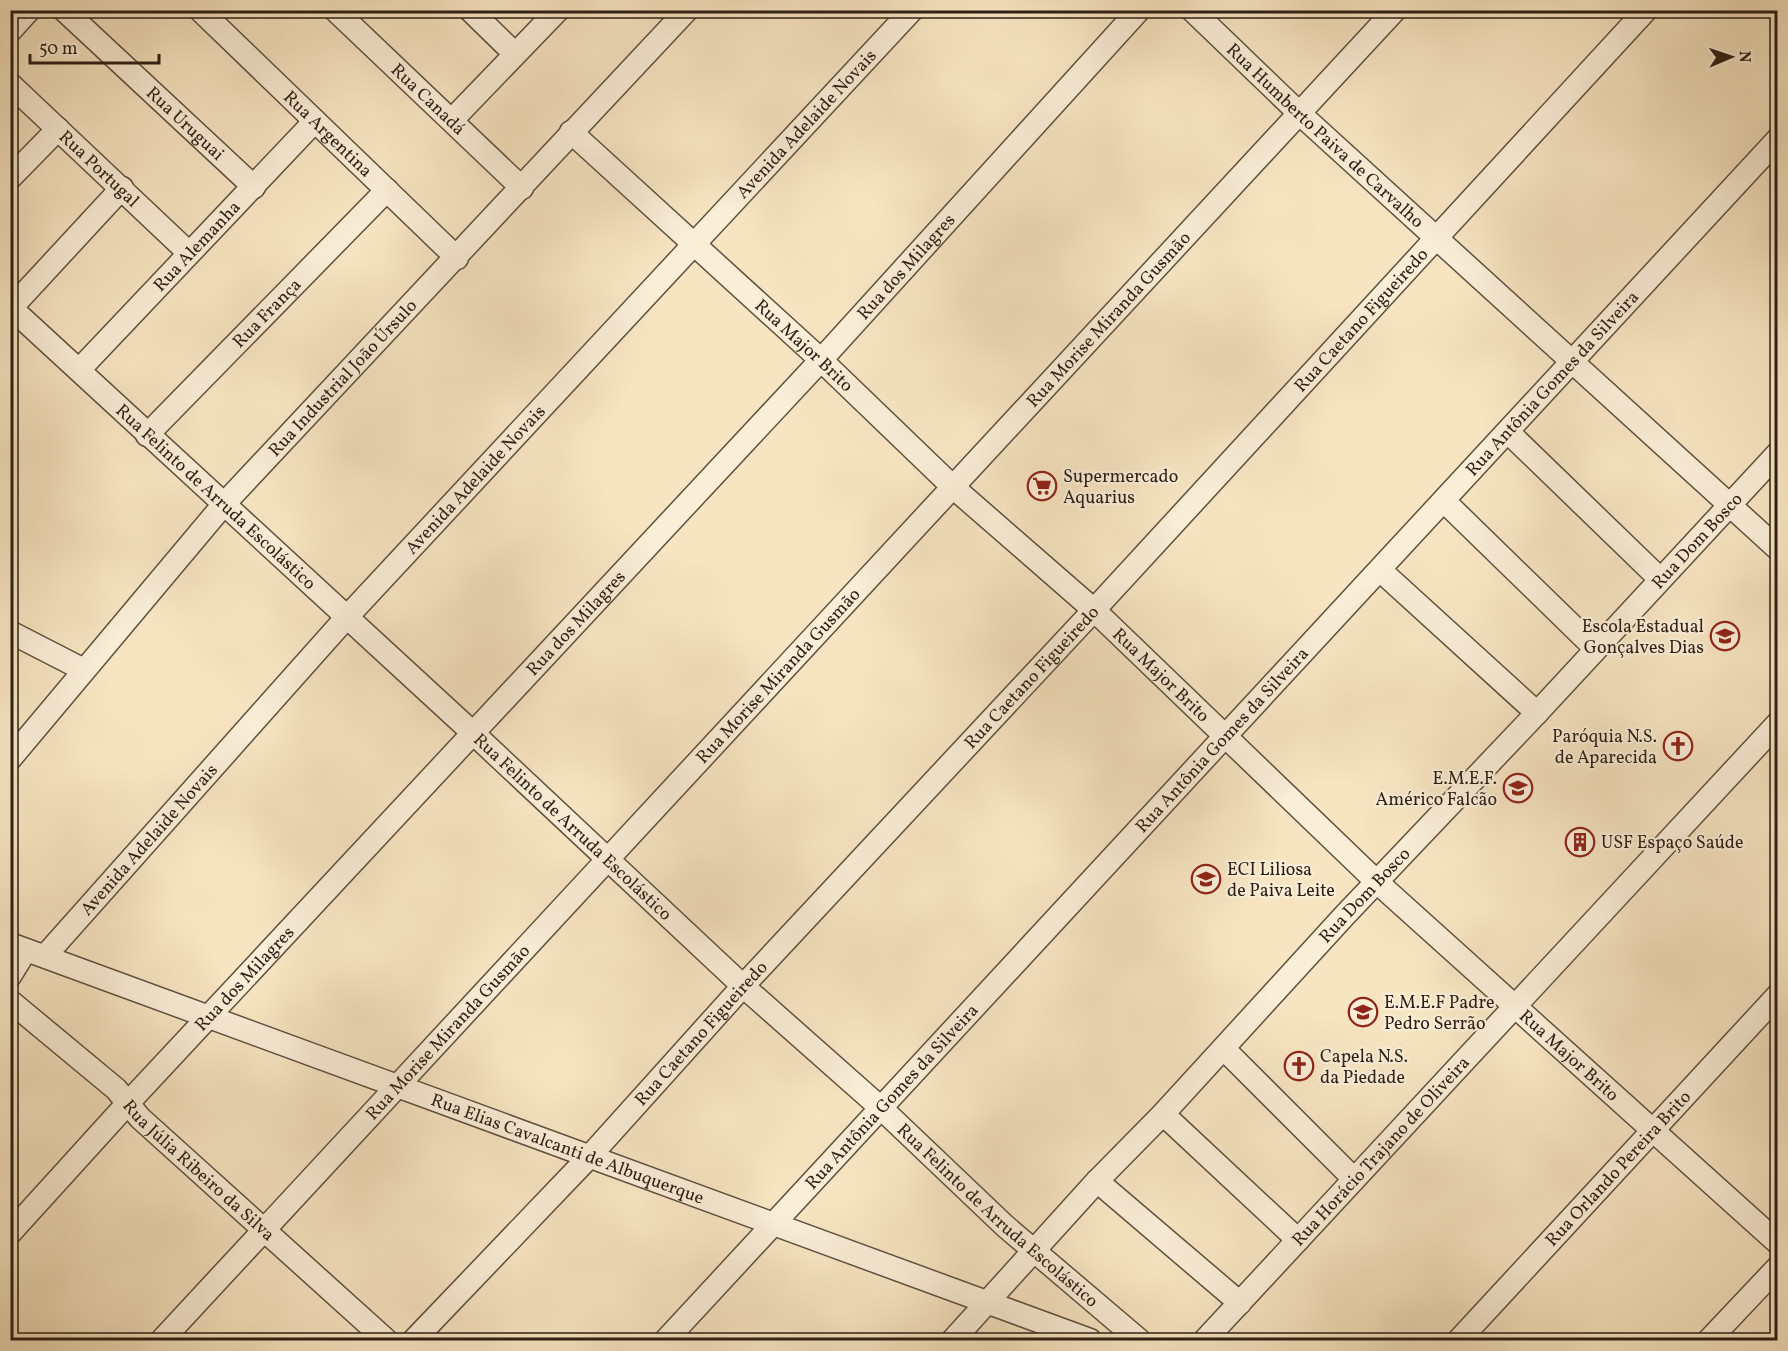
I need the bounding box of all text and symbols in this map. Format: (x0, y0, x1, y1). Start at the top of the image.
scale bar (30, 27, 159, 65)
north arrow (1701, 27, 1761, 87)
text: 50 m (39, 37, 78, 62)
street label: Rua Humberto Paiva de Carvalho (1220, 38, 1429, 235)
street label: Avenida Adelaide Novais (731, 44, 883, 205)
text: N (1733, 50, 1755, 63)
street label: Rua Canadá (385, 58, 470, 142)
street label: Rua Uruguai (140, 81, 229, 167)
street label: Rua Argentina (277, 86, 377, 184)
street label: Rua Portugal (53, 125, 144, 214)
street label: Rua Alemanha (148, 196, 247, 298)
street label: Rua dos Milagres (852, 209, 962, 326)
street label: Rua Morise Miranda Gusmão (1022, 227, 1197, 414)
street label: Rua Caetano Figueiredo (1289, 243, 1435, 398)
street label: Rua França (228, 273, 308, 354)
street label: Rua Antônia Gomes da Silveira (1461, 286, 1645, 482)
street label: Rua Industrial João Úrsulo (263, 294, 424, 463)
street label: Rua Major Brito (748, 294, 858, 398)
street label: Rua Felinto de Arruda Escolástico (109, 399, 321, 596)
street label: Avenida Adelaide Novais (400, 400, 552, 561)
place label: Supermercado Aquarius (1063, 465, 1178, 511)
supermarket icon: Supermercado Aquarius (1026, 470, 1058, 502)
street label: Rua Dom Bosco (1647, 488, 1749, 595)
street label: Rua dos Milagres (521, 566, 632, 682)
street label: Rua Morise Miranda Gusmão (691, 583, 867, 770)
street label: Rua Caetano Figueiredo (959, 601, 1106, 755)
place label: Escola Estadual Gonçalves Dias (1582, 615, 1704, 661)
school or university icon: Escola Estadual Gonçalves Dias (1709, 620, 1741, 652)
street label: Rua Major Brito (1106, 623, 1215, 729)
street label: Rua Antônia Gomes da Silveira (1131, 642, 1315, 839)
place label: Paróquia N.S. de Aparecida (1552, 725, 1657, 771)
street label: Rua Felinto de Arruda Escolástico (467, 728, 677, 927)
church icon: Paróquia N.S. de Aparecida (1662, 730, 1694, 762)
street label: Avenida Adelaide Novais (75, 759, 224, 922)
place label: E.M.E.F. Américo Falcão (1376, 767, 1497, 813)
school or university icon: E.M.E.F. Américo Falcão (1502, 772, 1534, 804)
building icon: USF Espaço Saúde (1564, 826, 1596, 858)
place label: USF Espaço Saúde (1601, 831, 1744, 856)
street label: Rua Dom Bosco (1314, 843, 1417, 950)
place label: ECI Liliosa de Paiva Leite (1227, 858, 1335, 904)
school or university icon: ECI Liliosa de Paiva Leite (1190, 863, 1222, 895)
street label: Rua dos Milagres (190, 921, 301, 1038)
street label: Rua Morise Miranda Gusmão (361, 940, 537, 1126)
street label: Rua Caetano Figueiredo (630, 956, 774, 1112)
place label: E.M.E.F Padre Pedro Serrão (1384, 991, 1494, 1037)
school or university icon: E.M.E.F Padre Pedro Serrão (1347, 996, 1379, 1028)
street label: Rua Antônia Gomes da Silveira (800, 999, 985, 1196)
street label: Rua Major Brito (1513, 1005, 1624, 1108)
place label: Capela N.S. da Piedade (1320, 1045, 1408, 1091)
church icon: Capela N.S. da Piedade (1283, 1050, 1315, 1082)
street label: Rua Horácio Trajano de Oliveira (1287, 1051, 1476, 1253)
street label: Rua Orlando Pereira Brito (1540, 1086, 1698, 1253)
street label: Rua Elias Cavalcanti de Albuquerque (427, 1088, 707, 1211)
street label: Rua Júlia Ribeiro da Silva (116, 1095, 280, 1248)
street label: Rua Felinto de Arruda Escolástico (891, 1118, 1103, 1314)

